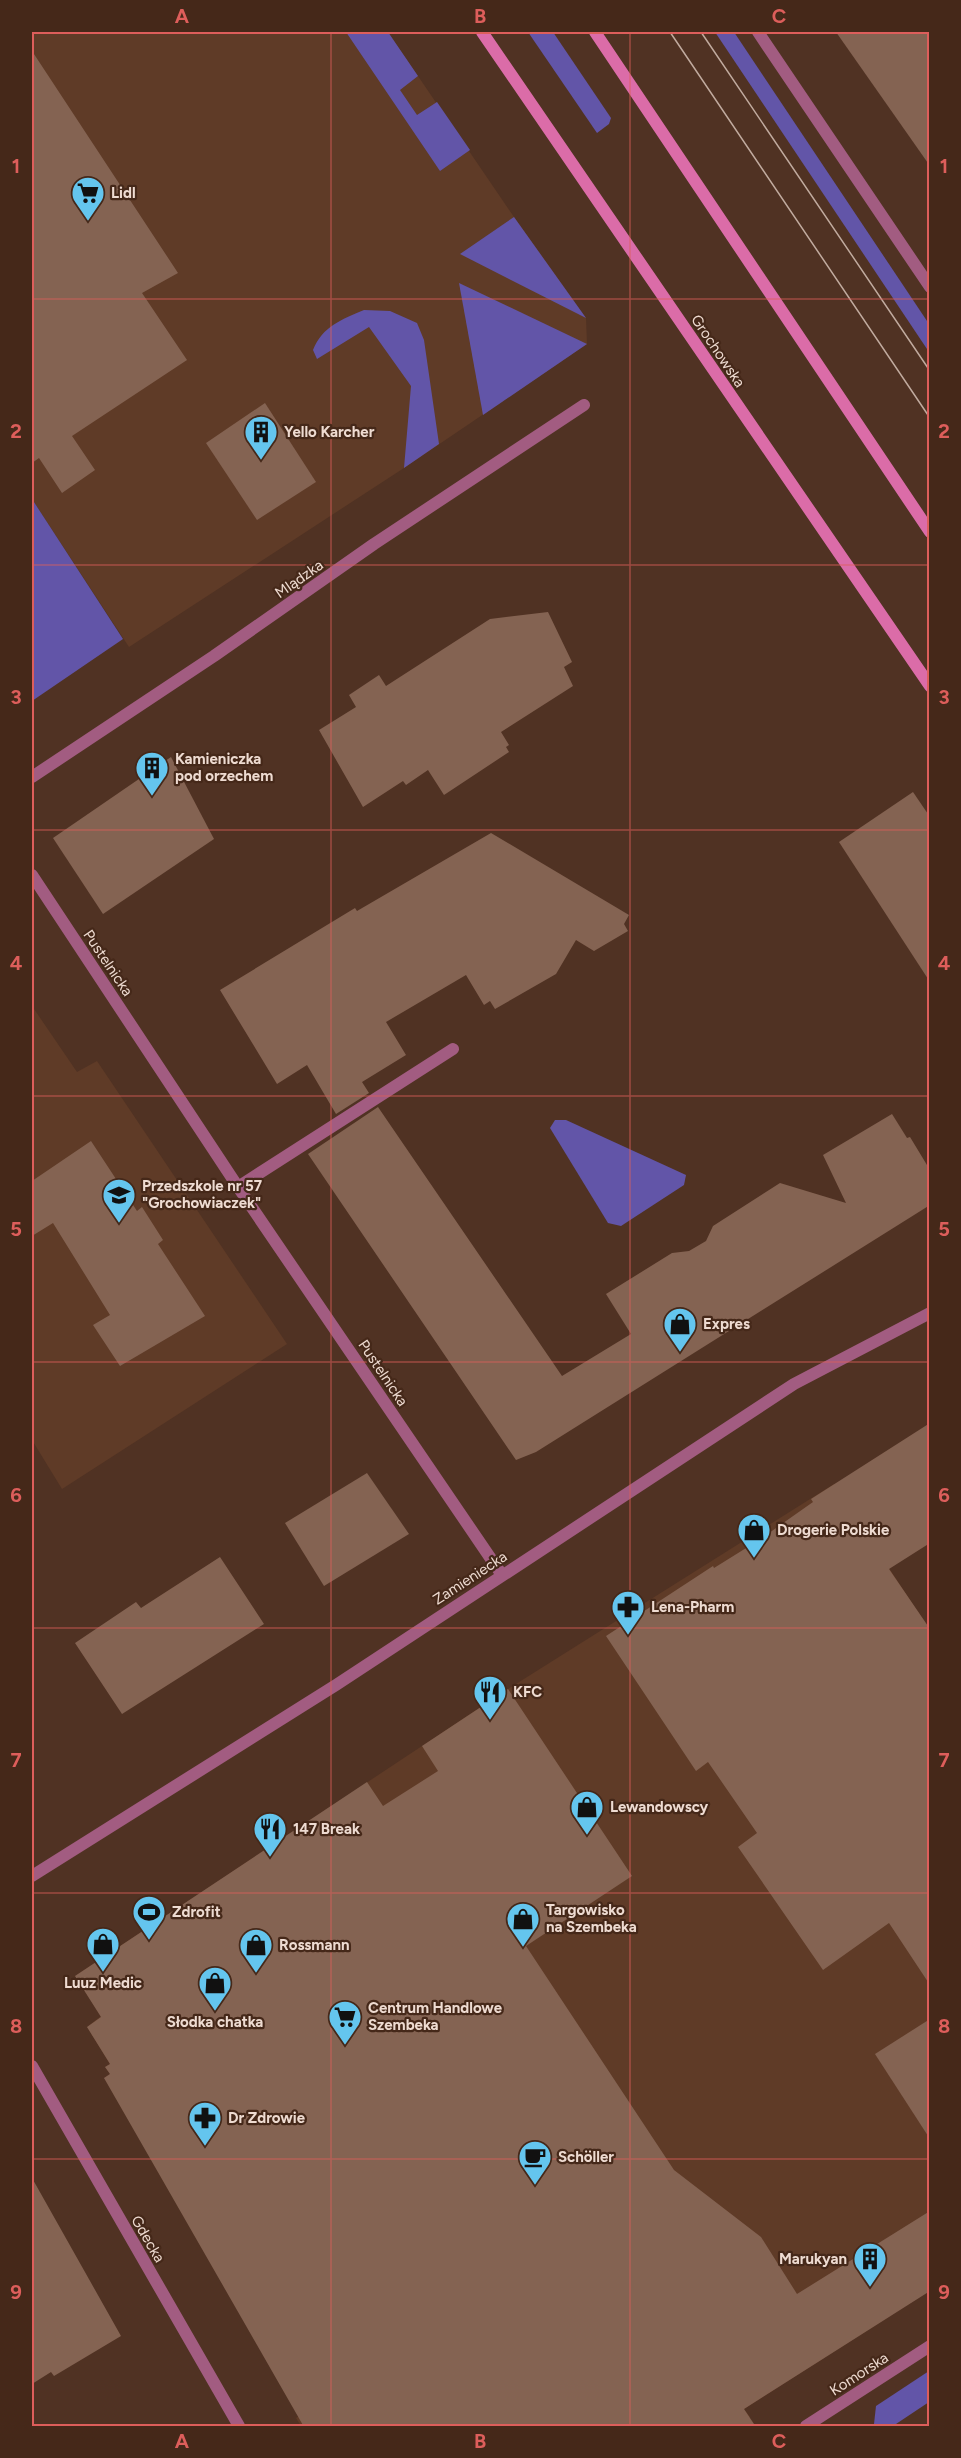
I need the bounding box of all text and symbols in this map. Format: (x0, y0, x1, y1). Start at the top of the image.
text: A (175, 4, 190, 28)
text: B (474, 4, 486, 28)
text: C (772, 4, 786, 28)
text: 1 (12, 154, 20, 178)
text: 1 (940, 154, 948, 178)
supermarket icon: Lidl (70, 175, 106, 222)
place label: Lidl (111, 184, 136, 202)
street label: Grochowska (687, 311, 749, 391)
building icon: Yello Karcher (243, 414, 279, 461)
text: 2 (10, 419, 22, 443)
text: 2 (938, 419, 950, 443)
place label: Yello Karcher (284, 423, 375, 441)
street label: Mlądzka (271, 556, 327, 602)
text: 3 (10, 685, 22, 709)
text: 3 (938, 685, 950, 709)
building icon: Kamieniczka pod orzechem (134, 750, 170, 797)
place label: Kamieniczka pod orzechem (175, 750, 273, 785)
street label: Pustelnicka (79, 927, 137, 999)
text: 4 (10, 951, 23, 975)
text: 4 (938, 951, 951, 975)
school or university icon: Przedszkole nr 57 "Grochowiaczek" (101, 1177, 137, 1224)
place label: Przedszkole nr 57 "Grochowiaczek" (142, 1177, 262, 1212)
text: 5 (10, 1217, 22, 1241)
text: 5 (938, 1217, 950, 1241)
shop icon: Expres (662, 1306, 698, 1353)
place label: Expres (703, 1315, 750, 1333)
street label: Pustelnicka (354, 1337, 412, 1409)
text: 6 (10, 1483, 22, 1507)
text: 6 (938, 1483, 950, 1507)
shop icon: Drogerie Polskie (736, 1512, 772, 1559)
place label: Drogerie Polskie (777, 1521, 890, 1539)
street label: Zamieniecka (430, 1547, 510, 1609)
pharmacy icon: Lena-Pharm (610, 1589, 646, 1636)
place label: Lena-Pharm (651, 1598, 734, 1616)
restaurant icon: KFC (472, 1674, 508, 1721)
place label: KFC (513, 1683, 542, 1701)
text: 7 (10, 1748, 22, 1772)
text: 7 (938, 1748, 950, 1772)
shop icon: Lewandowscy (569, 1789, 605, 1836)
place label: Lewandowscy (610, 1798, 709, 1816)
restaurant icon: 147 Break (252, 1811, 288, 1858)
place label: 147 Break (293, 1820, 360, 1838)
sports icon: Zdrofit (131, 1894, 167, 1941)
shop icon: Targowisko na Szembeka (505, 1901, 541, 1948)
place label: Targowisko na Szembeka (546, 1901, 637, 1936)
place label: Zdrofit (172, 1903, 221, 1921)
shop icon: Luuz Medic (85, 1926, 121, 1973)
shop icon: Rossmann (238, 1927, 274, 1974)
place label: Rossmann (279, 1936, 349, 1954)
shop icon: Słodka chatka (197, 1965, 233, 2012)
place label: Luuz Medic (64, 1974, 142, 1992)
supermarket icon: Centrum Handlowe Szembeka (327, 1999, 363, 2046)
place label: Centrum Handlowe Szembeka (368, 1999, 503, 2034)
place label: Słodka chatka (167, 2013, 263, 2031)
text: 8 (10, 2014, 22, 2038)
text: 8 (938, 2014, 950, 2038)
pharmacy icon: Dr Zdrowie (187, 2100, 223, 2147)
place label: Dr Zdrowie (228, 2109, 306, 2127)
cafe icon: Schöller (517, 2139, 553, 2186)
place label: Schöller (558, 2148, 614, 2166)
street label: Gdecka (127, 2212, 169, 2266)
building icon: Marukyan (852, 2241, 888, 2288)
place label: Marukyan (779, 2250, 847, 2268)
text: 9 (10, 2280, 22, 2304)
text: 9 (938, 2280, 950, 2304)
street label: Komorska (826, 2348, 892, 2400)
text: A (175, 2429, 190, 2453)
text: B (474, 2429, 486, 2453)
text: C (772, 2429, 786, 2453)

